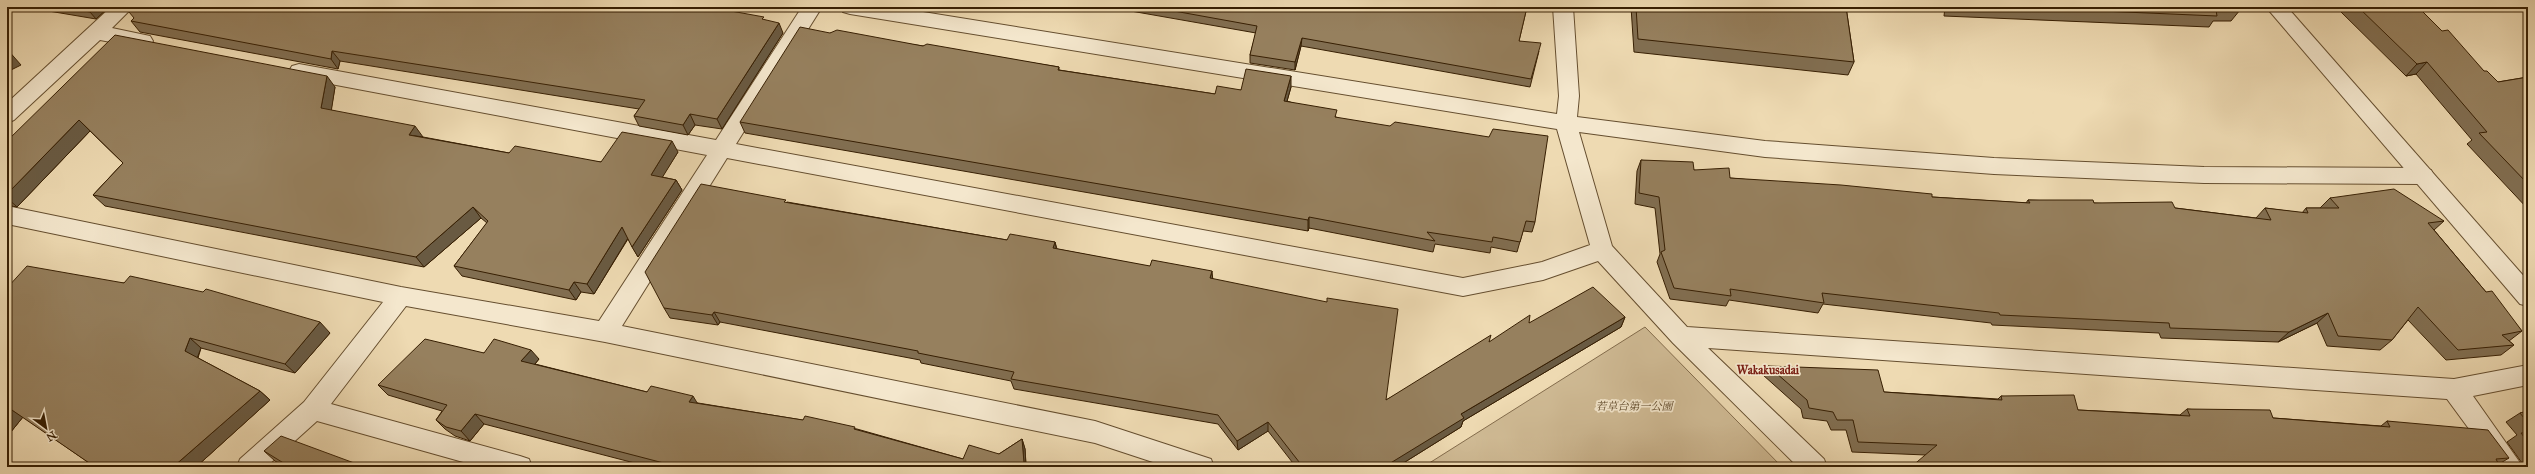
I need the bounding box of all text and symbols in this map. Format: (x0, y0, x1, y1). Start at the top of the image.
district label: Wakakusadai (1737, 363, 1800, 377)
park label: 若草台第一公園 (1596, 400, 1674, 413)
north arrow (26, 408, 66, 448)
text: N (43, 428, 58, 444)

